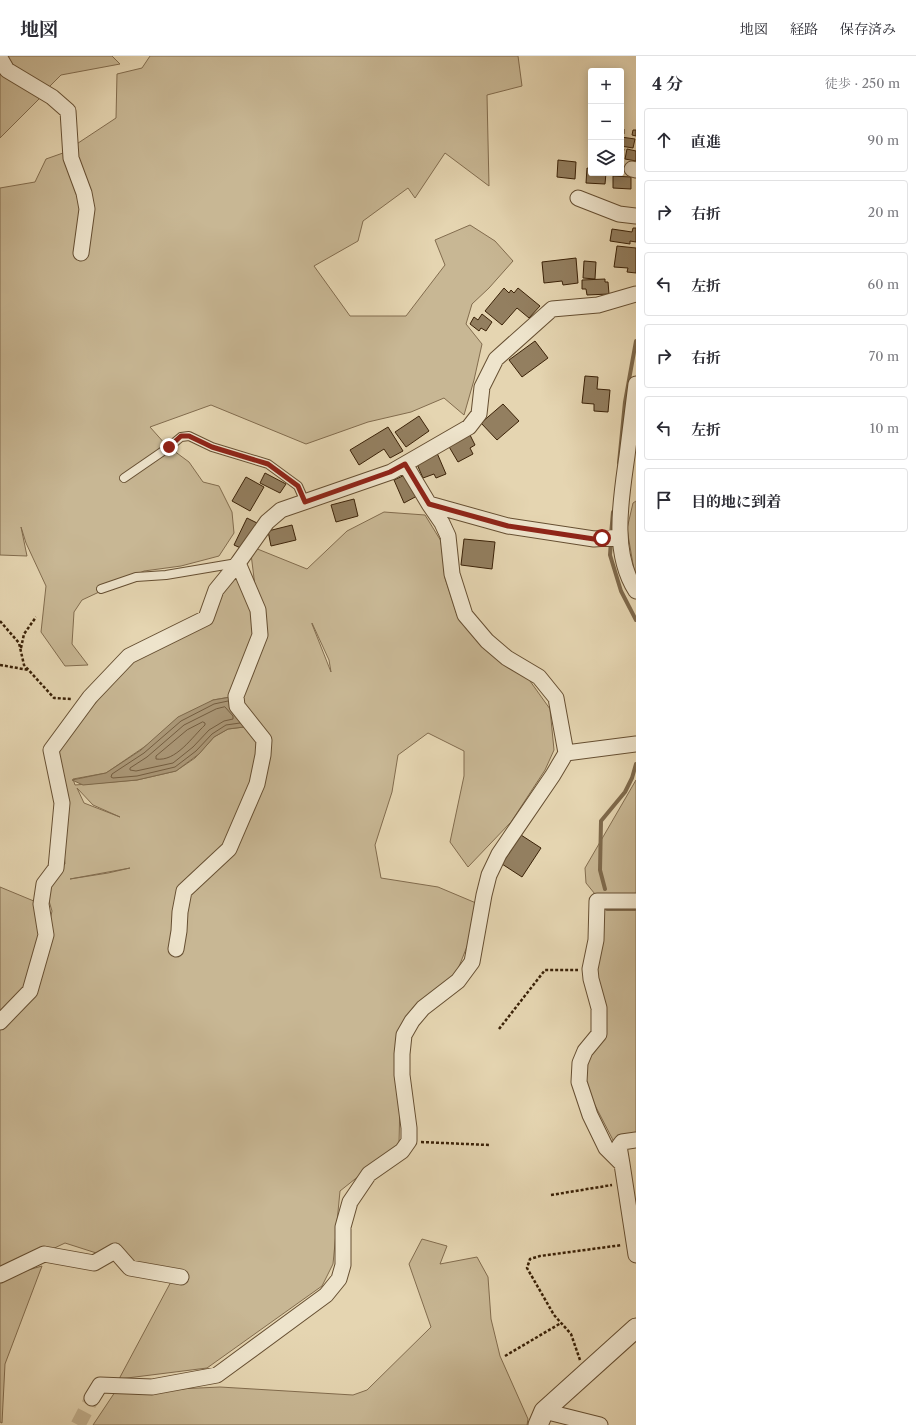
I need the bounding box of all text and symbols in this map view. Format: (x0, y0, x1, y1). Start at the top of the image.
text: 地図 (20, 18, 58, 41)
text: 地図 (740, 20, 768, 38)
text: 経路 (790, 20, 818, 38)
text: 保存済み (840, 20, 896, 38)
map controls (588, 68, 624, 176)
button: + (588, 68, 624, 104)
text: 4 分 (652, 74, 683, 94)
text: 徒歩 · 250 m (825, 75, 900, 91)
button: − (588, 104, 624, 140)
icon: ahead (653, 129, 675, 151)
text: 直進 (691, 132, 721, 151)
text: 90 m (868, 132, 899, 148)
button: layers (588, 140, 624, 176)
icon: right (653, 201, 675, 223)
text: 右折 (691, 204, 721, 223)
text: 20 m (868, 204, 899, 220)
icon: left (653, 273, 675, 295)
text: 左折 (691, 276, 721, 295)
text: 60 m (868, 276, 899, 292)
icon: right (653, 345, 675, 367)
text: 右折 (691, 348, 721, 367)
text: 70 m (869, 348, 899, 364)
icon: left (653, 417, 675, 439)
text: 左折 (691, 420, 721, 439)
text: 10 m (870, 420, 899, 436)
route end (160, 438, 178, 456)
icon: arrive (653, 489, 675, 511)
text: 目的地に到着 (691, 492, 781, 511)
route start (593, 529, 611, 547)

